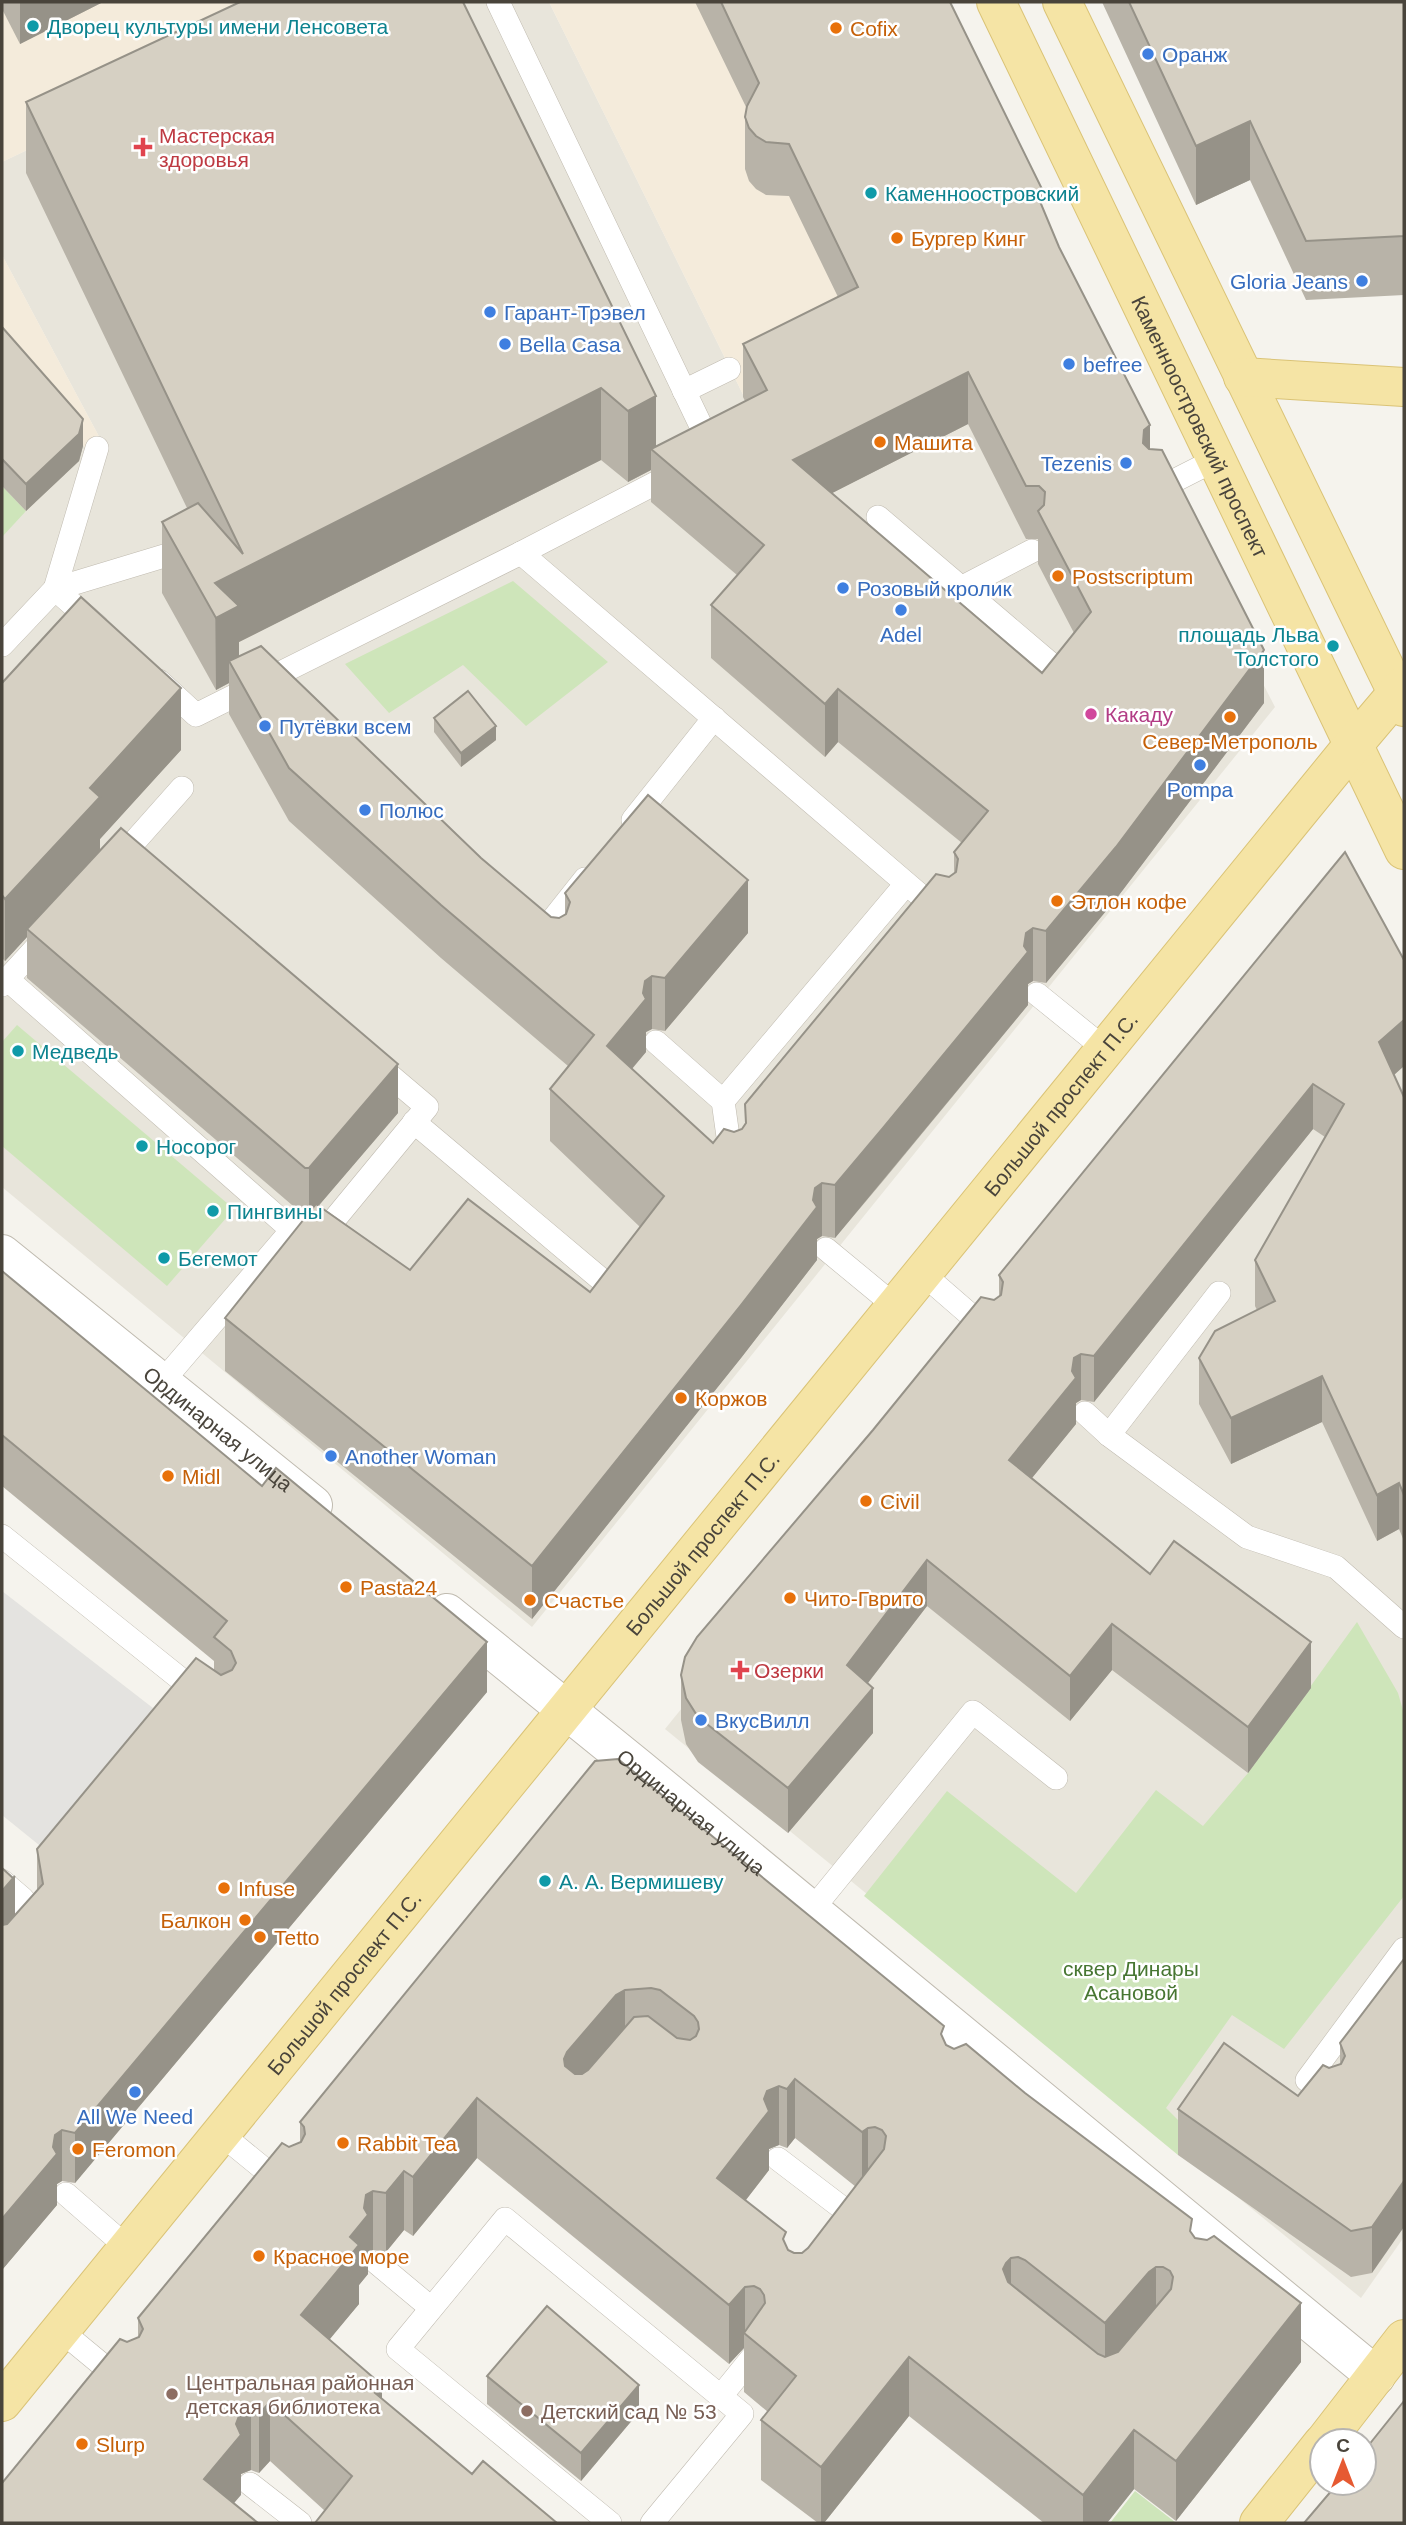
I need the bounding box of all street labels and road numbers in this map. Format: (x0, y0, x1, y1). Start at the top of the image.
street label: Каменноостровский проспект (1128, 292, 1273, 561)
street label: Большой проспект П.С. (979, 1008, 1142, 1200)
street label: Ординарная улица (139, 1362, 298, 1496)
street label: Большой проспект П.С. (621, 1447, 784, 1640)
street label: Ординарная улица (613, 1744, 770, 1880)
street label: Большой проспект П.С. (262, 1887, 425, 2079)

